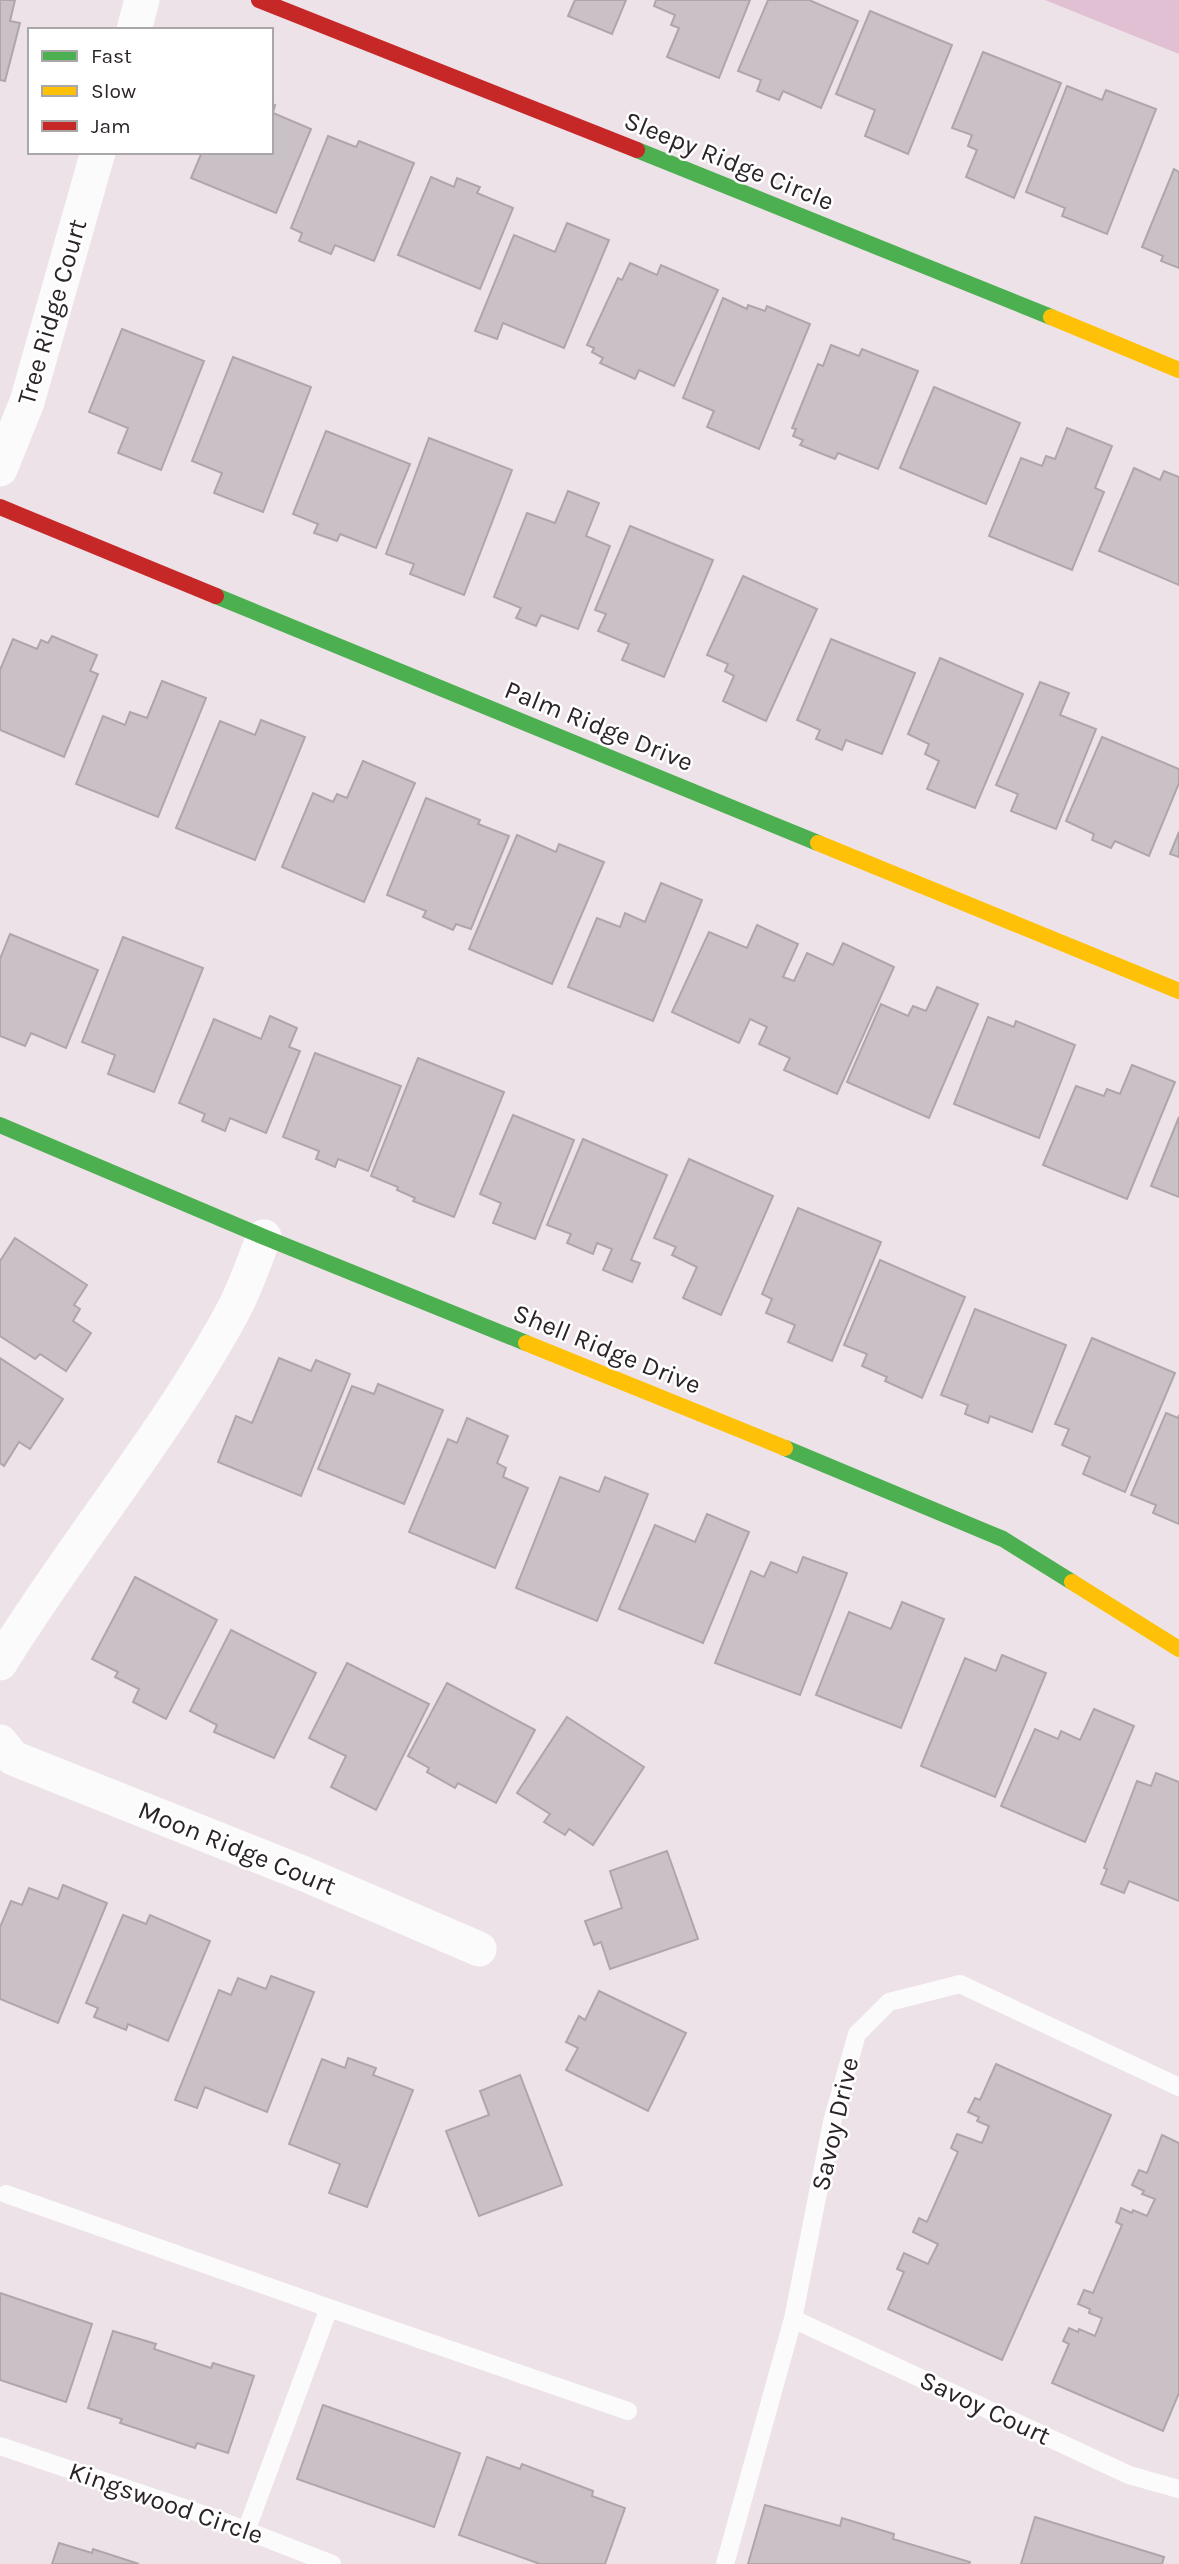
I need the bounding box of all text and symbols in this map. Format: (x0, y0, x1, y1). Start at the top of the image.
legend (28, 28, 273, 154)
text: Fast (91, 44, 132, 68)
text: Slow (91, 79, 136, 103)
street label: Sleepy Ridge Circle (620, 105, 838, 217)
text: Jam (91, 114, 131, 138)
street label: Tree Ridge Court (11, 215, 93, 408)
street label: Palm Ridge Drive (500, 674, 698, 778)
street label: Shell Ridge Drive (509, 1297, 705, 1401)
street label: Moon Ridge Court (134, 1794, 341, 1902)
street label: Savoy Drive (805, 2054, 865, 2194)
street label: Savoy Court (915, 2364, 1055, 2452)
street label: Kingswood Circle (65, 2455, 267, 2551)

